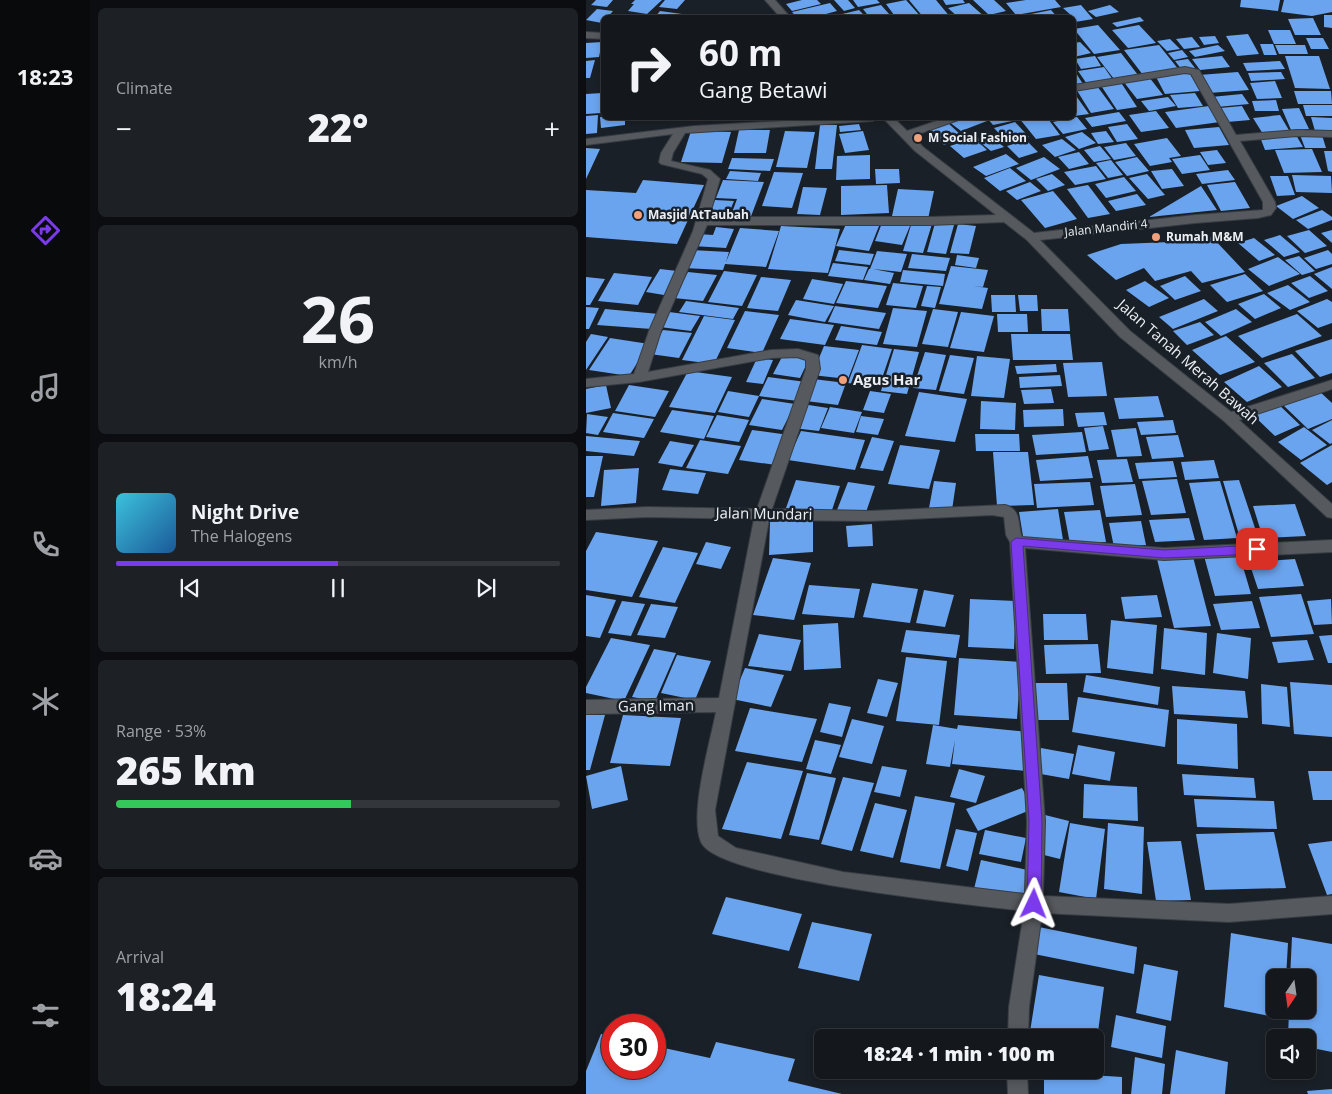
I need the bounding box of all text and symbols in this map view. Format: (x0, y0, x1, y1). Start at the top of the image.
text: 60 m (699, 29, 782, 76)
icon: right (616, 35, 681, 100)
text: 18:23 (17, 61, 73, 91)
text: Gang Betawi (699, 74, 828, 104)
text: Climate (116, 77, 173, 99)
text: 22° (308, 101, 368, 153)
text: − (116, 109, 132, 147)
text: + (544, 109, 560, 147)
place label: M Social Fashion (928, 129, 1027, 146)
marker: M Social Fashion (912, 132, 924, 144)
place label: Masjid AtTaubah (648, 206, 749, 223)
marker: Masjid AtTaubah (632, 209, 644, 221)
icon: directions (28, 213, 63, 248)
street label: Jalan Mandiri 4 (1063, 215, 1148, 240)
place label: Rumah M&M (1166, 228, 1243, 245)
marker: Rumah M&M (1150, 231, 1162, 243)
text: 26 (301, 274, 375, 362)
street label: Jalan Tanah Merah Bawah (1112, 293, 1264, 428)
text: km/h (319, 351, 357, 373)
place label: Agus Har (853, 369, 921, 389)
icon: music (28, 370, 63, 405)
marker: Agus Har (837, 374, 849, 386)
text: Night Drive (191, 499, 299, 525)
street label: Jalan Mundari (713, 502, 813, 524)
text: The Halogens (191, 525, 292, 547)
icon: phone (28, 527, 63, 562)
pin (1236, 528, 1278, 570)
icon: arrive (1243, 535, 1271, 563)
icon: previous (176, 574, 204, 602)
icon: pause (324, 574, 352, 602)
icon: next (472, 574, 500, 602)
icon: climate (28, 684, 63, 719)
street label: Gang Iman (618, 694, 694, 716)
text: Range · 53% (116, 720, 206, 742)
text: 265 km (116, 744, 256, 796)
icon: car (28, 841, 63, 876)
position arrow (1007, 877, 1059, 929)
text: Arrival (116, 946, 164, 968)
north arrow (1266, 969, 1316, 1019)
map controls (1266, 969, 1316, 1079)
text: 18:24 (116, 970, 216, 1022)
icon: filters (28, 998, 63, 1033)
speed limit sign: 30 (601, 1014, 666, 1079)
button: sound (1266, 1029, 1316, 1079)
text: 18:24 · 1 min · 100 m (863, 1041, 1055, 1067)

